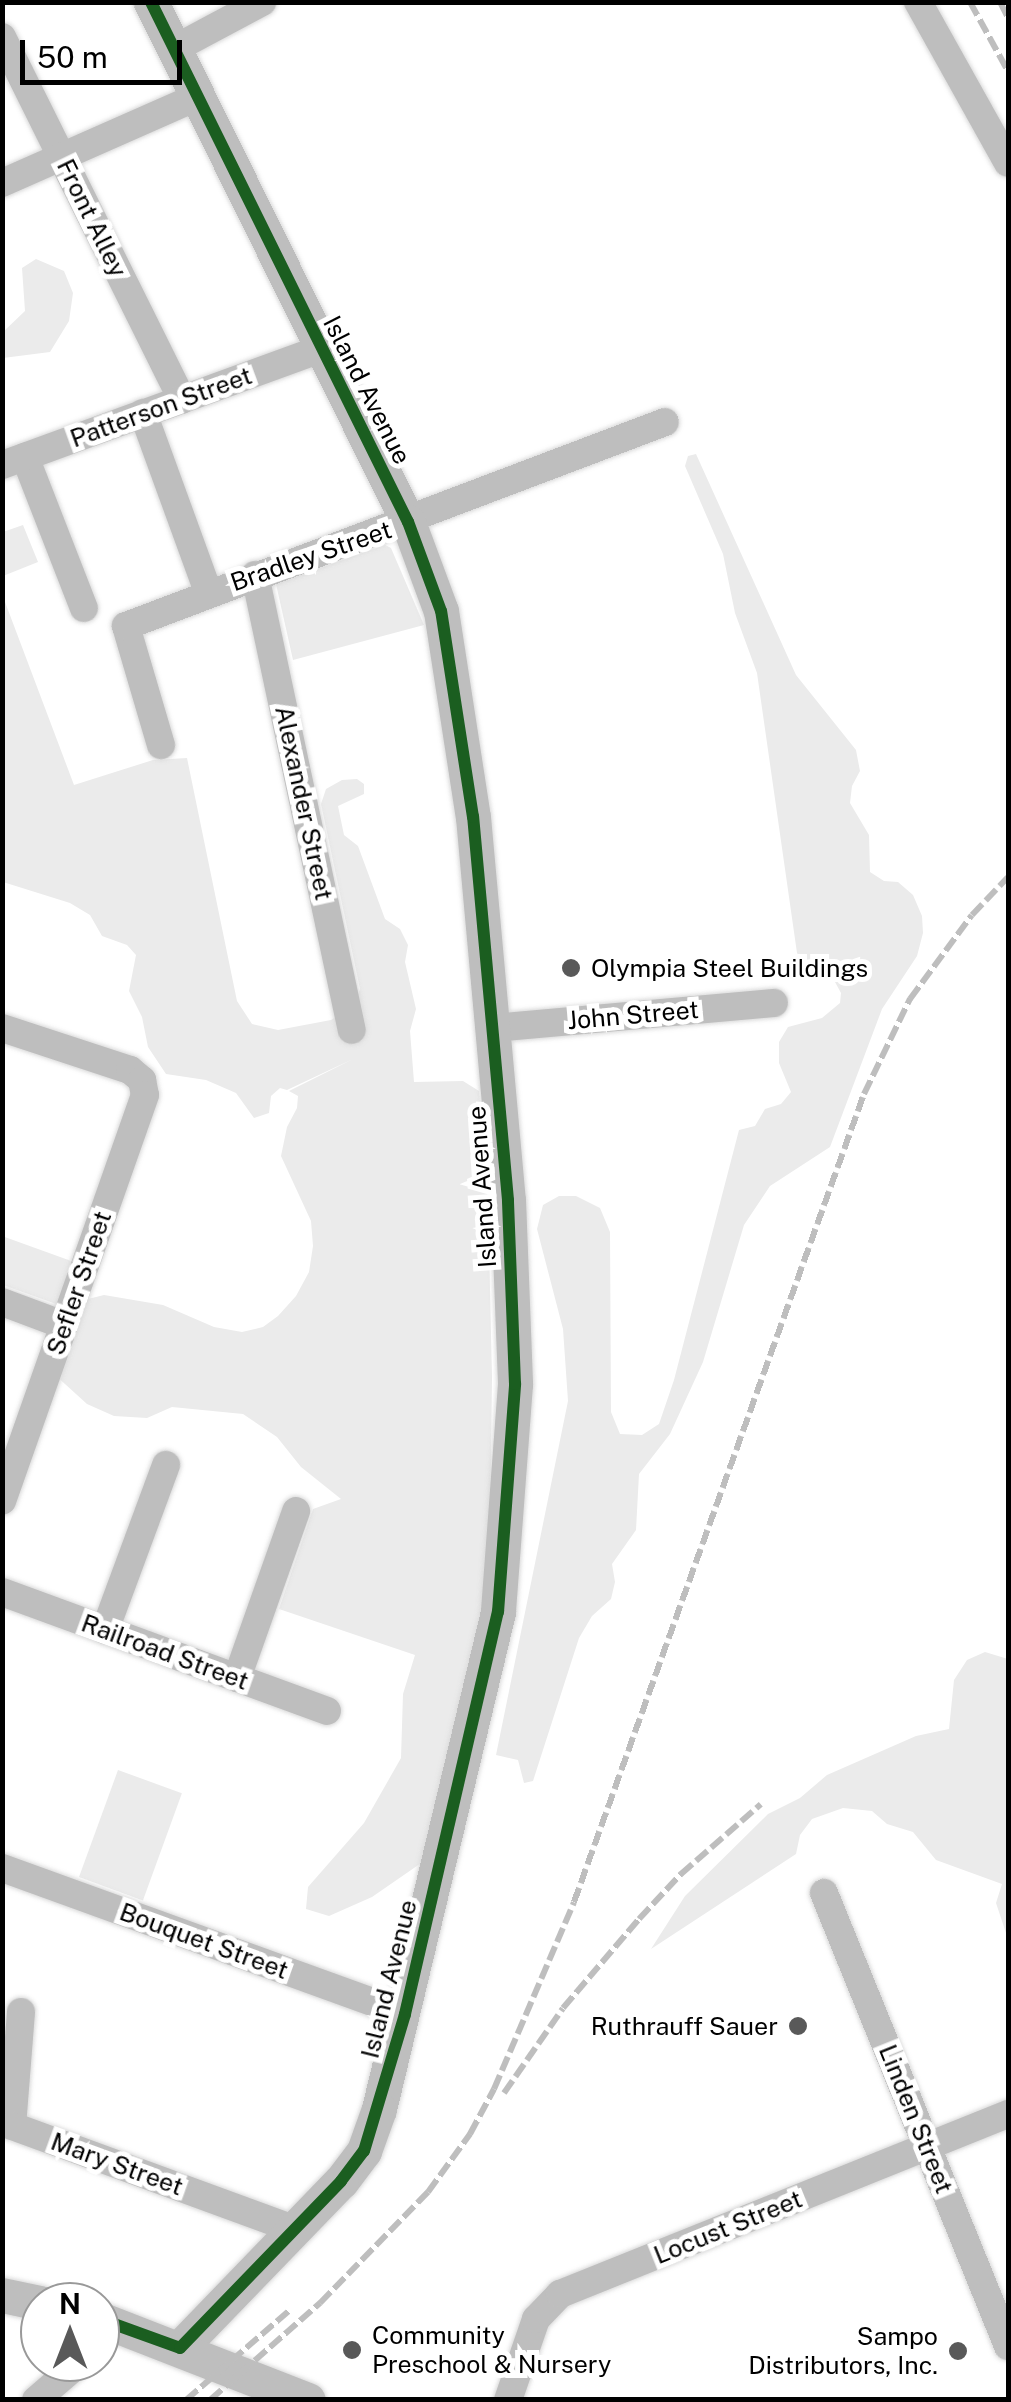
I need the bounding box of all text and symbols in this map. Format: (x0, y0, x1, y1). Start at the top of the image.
scale bar (25, 20, 188, 82)
text: 50 m (37, 39, 108, 75)
street label: Front Alley (51, 154, 133, 282)
street label: Island Avenue (317, 311, 417, 469)
street label: Patterson Street (66, 360, 256, 454)
street label: Bradley Street (227, 514, 395, 598)
street label: Alexander Street (269, 703, 339, 903)
place label: Olympia Steel Buildings (591, 953, 868, 983)
marker: Olympia Steel Buildings (560, 957, 582, 979)
street label: John Street (566, 994, 700, 1036)
street label: Island Avenue (461, 1105, 503, 1269)
street label: Sefler Street (40, 1207, 118, 1359)
street label: Railroad Street (77, 1608, 253, 1696)
street label: Bouquet Street (116, 1897, 292, 1985)
street label: Island Avenue (355, 1897, 423, 2061)
place label: Ruthrauff Sauer (591, 2011, 778, 2041)
marker: Ruthrauff Sauer (787, 2015, 809, 2037)
street label: Linden Street (873, 2040, 959, 2198)
street label: Mary Street (47, 2126, 187, 2202)
street label: Locust Street (649, 2184, 807, 2270)
north arrow (20, 2282, 120, 2382)
text: N (59, 2287, 81, 2320)
place label: Community Preschool & Nursery (372, 2321, 611, 2380)
place label: Sampo Distributors, Inc. (748, 2322, 938, 2381)
marker: Community Preschool & Nursery (341, 2339, 363, 2361)
marker: Sampo Distributors, Inc. (947, 2340, 969, 2362)

